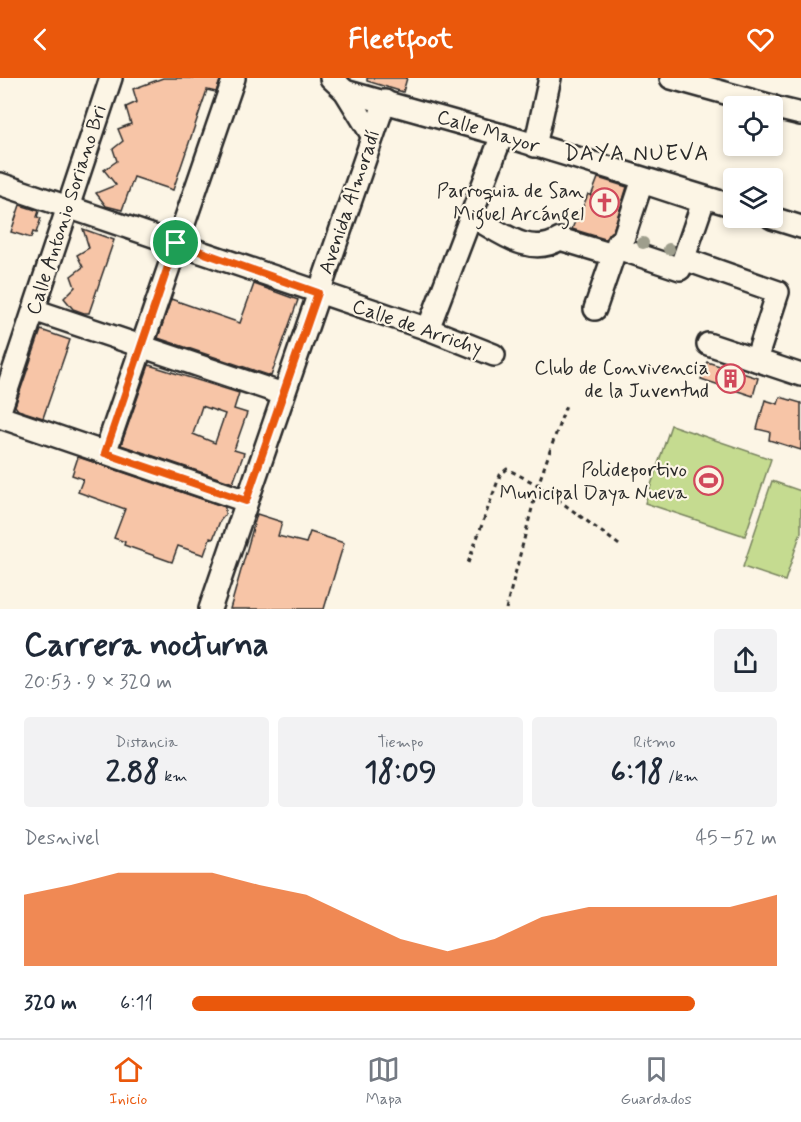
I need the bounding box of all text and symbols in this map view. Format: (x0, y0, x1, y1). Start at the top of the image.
text: Fleetfoot (348, 22, 453, 57)
icon: back (24, 23, 57, 56)
icon: heart (744, 23, 777, 56)
map controls (723, 96, 783, 228)
button: locate (723, 96, 783, 156)
street label: Calle Antonio Soriano Bri (20, 101, 114, 319)
street label: Calle Mayor (433, 104, 543, 161)
street label: Avenida Almoradí (313, 126, 387, 278)
district label: DAYA NUEVA (564, 140, 710, 168)
button: layers (723, 168, 783, 228)
place label: Parroquia de San Miguel Arcángel (437, 178, 584, 230)
church icon: Parroquia de San Miguel Arcángel (589, 187, 621, 219)
pin (150, 217, 201, 268)
icon: arrive (159, 226, 192, 259)
street label: Calle de Arrichy (348, 293, 486, 363)
place label: Club de Convivencia de la Juventud (534, 355, 709, 405)
building icon: Club de Convivencia de la Juventud (714, 363, 746, 395)
place label: Polideportivo Municipal Daya Nueva (500, 457, 688, 507)
sports icon: Polideportivo Municipal Daya Nueva (692, 465, 724, 497)
text: Carrera nocturna (24, 624, 269, 668)
button: share (714, 629, 777, 692)
text: 20:53 · 9 × 320 m (24, 669, 172, 696)
text: Distancia (115, 732, 178, 753)
text: Tiempo (377, 732, 424, 753)
text: Ritmo (633, 732, 676, 753)
text: 2.88 (106, 753, 160, 792)
text: 18:09 (364, 753, 437, 792)
text: 6:18 (611, 753, 664, 792)
text: km (160, 766, 187, 787)
text: /km (664, 766, 698, 787)
text: Desnivel (24, 825, 99, 852)
text: 45–52 m (695, 825, 777, 852)
text: 320 m (24, 990, 77, 1017)
text: 6:11 (120, 990, 153, 1017)
tab: Inicio (109, 1053, 147, 1110)
tab: Mapa (366, 1053, 402, 1110)
tab: Guardados (621, 1053, 692, 1110)

